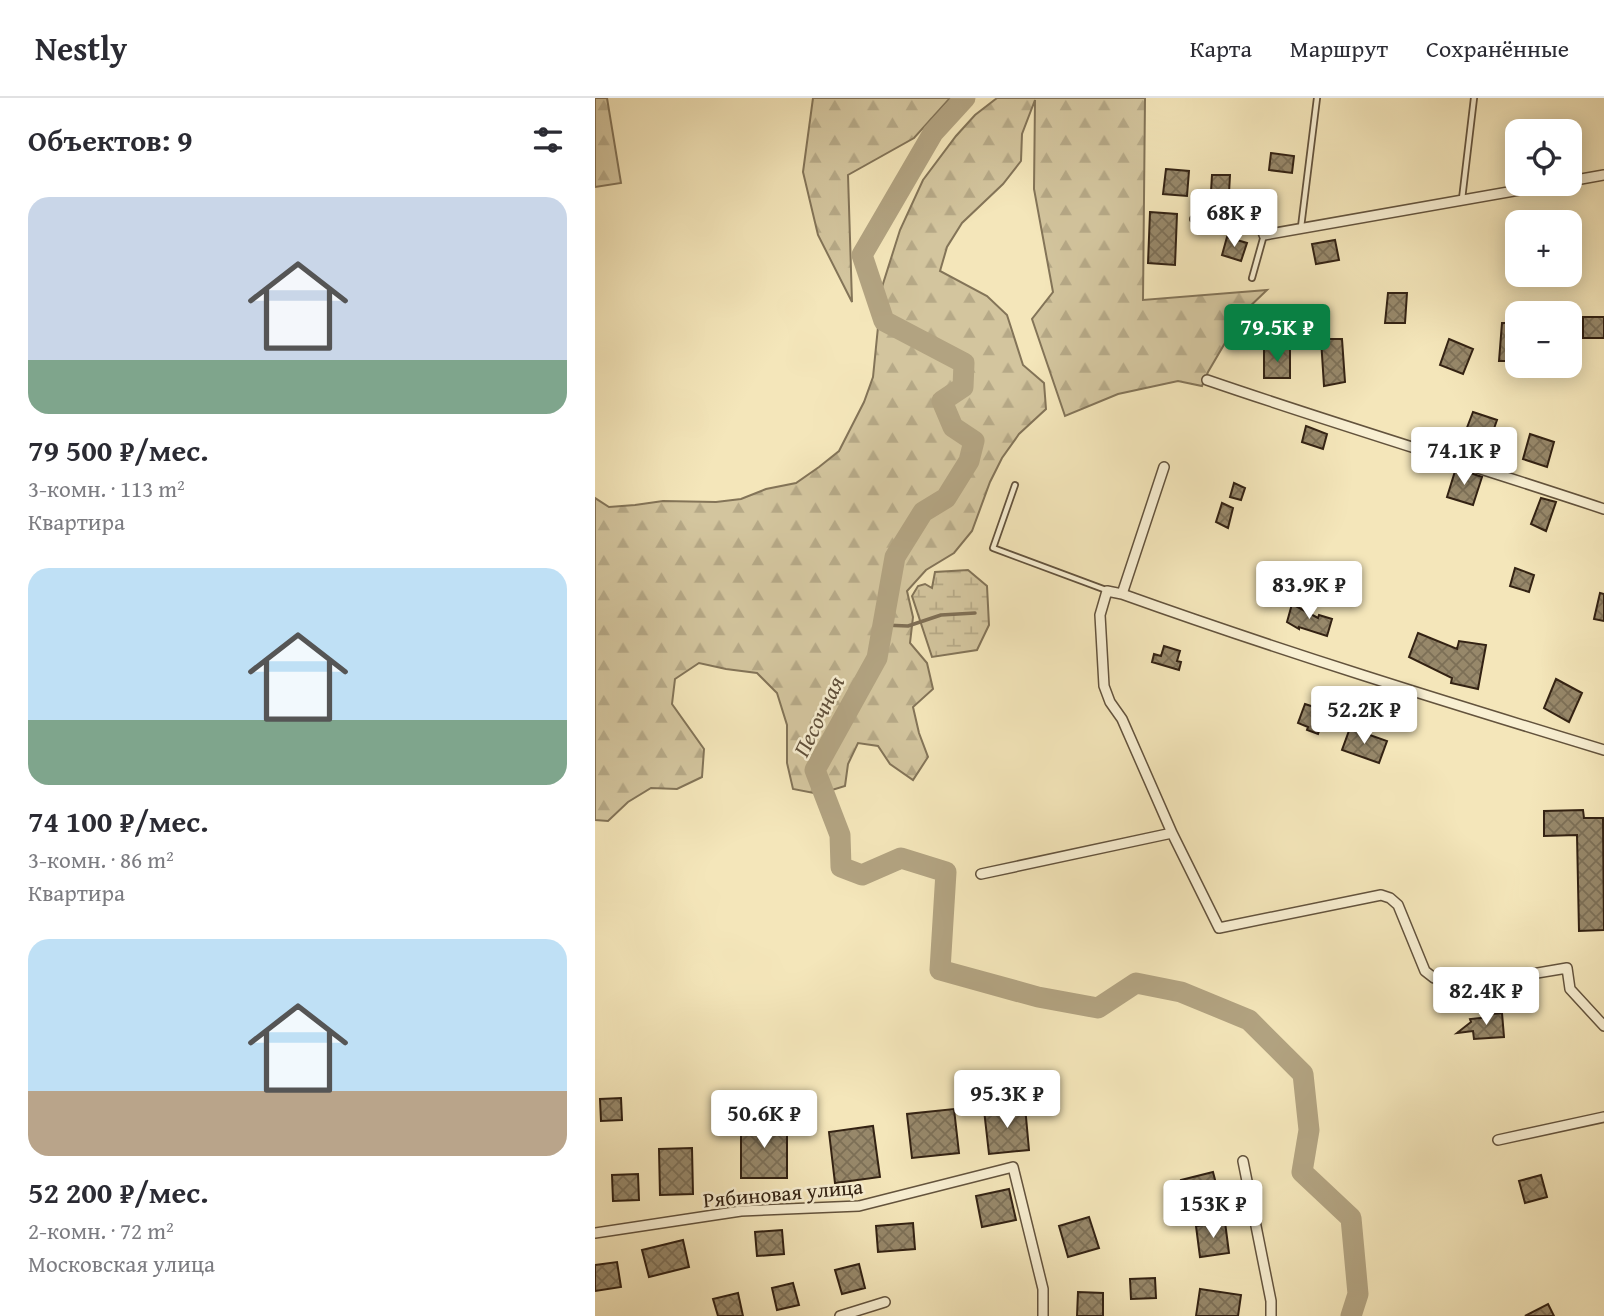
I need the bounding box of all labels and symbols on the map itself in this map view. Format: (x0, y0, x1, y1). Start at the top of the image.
pin: 68K ₽ (1185, 190, 1283, 249)
pin: 79.5K ₽ (1212, 304, 1342, 364)
pin: 74.1K ₽ (1399, 428, 1529, 487)
pin: 83.9K ₽ (1244, 561, 1374, 621)
water label: Песочная (784, 670, 852, 762)
pin: 52.2K ₽ (1299, 686, 1429, 746)
pin: 82.4K ₽ (1421, 968, 1551, 1027)
pin: 95.3K ₽ (942, 1070, 1072, 1130)
pin: 50.6K ₽ (699, 1090, 829, 1150)
street label: Рябиновая улица (702, 1171, 864, 1215)
pin: 153K ₽ (1156, 1180, 1270, 1240)

